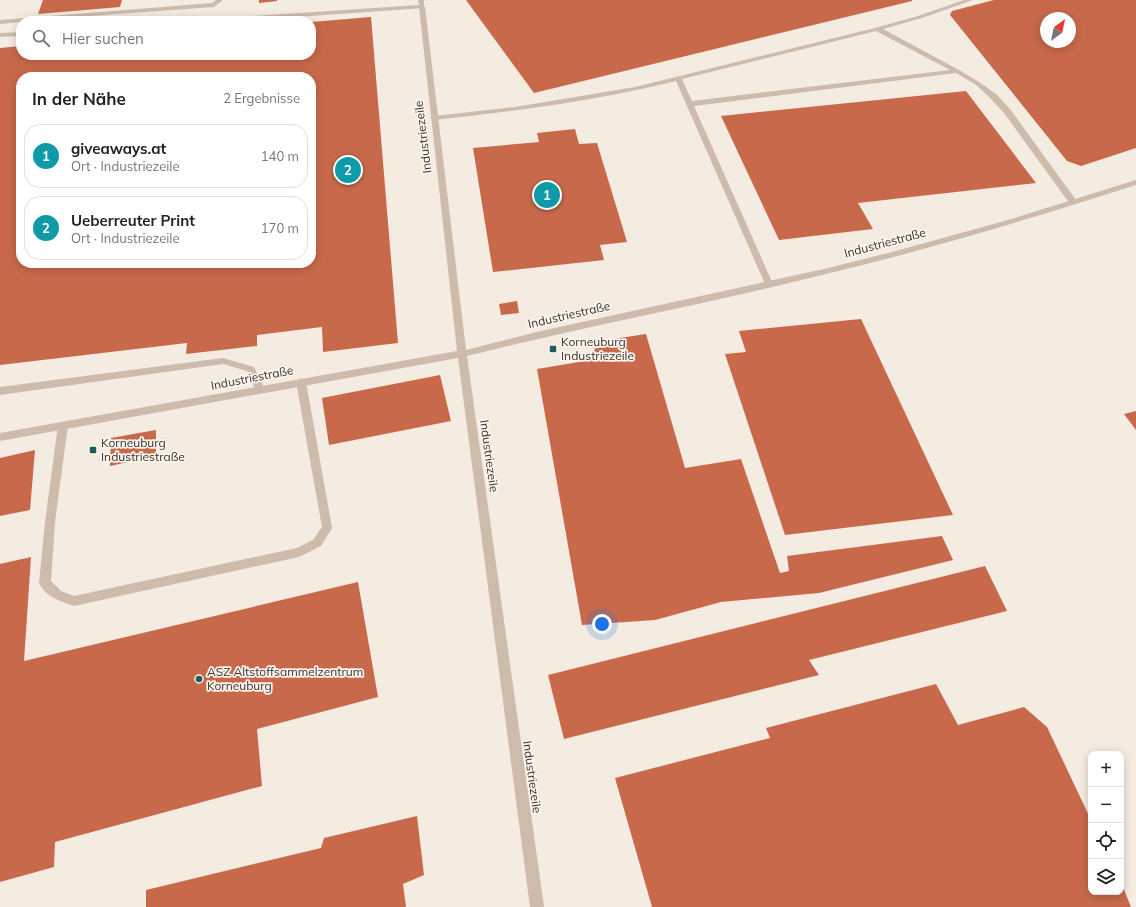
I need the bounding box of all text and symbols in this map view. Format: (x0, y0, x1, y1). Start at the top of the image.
north arrow (1040, 12, 1076, 48)
search box (16, 16, 316, 60)
icon: search (30, 27, 52, 49)
text: Hier suchen (62, 29, 144, 48)
text: In der Nähe (32, 88, 126, 109)
text: 2 Ergebnisse (223, 90, 300, 106)
street label: Industriezeile (411, 100, 434, 174)
text: giveaways.at (71, 139, 166, 158)
text: 1 (42, 148, 50, 164)
text: 140 m (261, 148, 299, 164)
pin: 2 (335, 155, 361, 185)
text: Ort · Industriezeile (71, 158, 179, 174)
pin: 1 (534, 180, 560, 210)
text: Ueberreuter Print (71, 211, 195, 230)
text: 2 (42, 220, 50, 236)
text: 170 m (261, 220, 299, 236)
street label: Industriestraße (842, 224, 927, 261)
text: Ort · Industriezeile (71, 230, 179, 246)
street label: Industriestraße (526, 298, 611, 331)
place label: Korneuburg Industriezeile (561, 334, 634, 363)
marker: Korneuburg Industriezeile (548, 344, 558, 354)
street label: Industriestraße (209, 362, 294, 393)
street label: Industriezeile (477, 419, 502, 493)
place label: Korneuburg Industriestraße (101, 435, 185, 464)
marker: Korneuburg Industriestraße (88, 445, 98, 455)
your location (592, 614, 612, 634)
place label: ASZ Altstoffsammelzentrum Korneuburg (207, 664, 363, 693)
marker: ASZ Altstoffsammelzentrum Korneuburg (194, 674, 204, 684)
street label: Industriezeile (520, 740, 545, 814)
map controls (1088, 751, 1124, 895)
button: + (1088, 751, 1124, 787)
button: − (1088, 787, 1124, 823)
button: locate (1088, 823, 1124, 859)
button: layers (1088, 859, 1124, 895)

